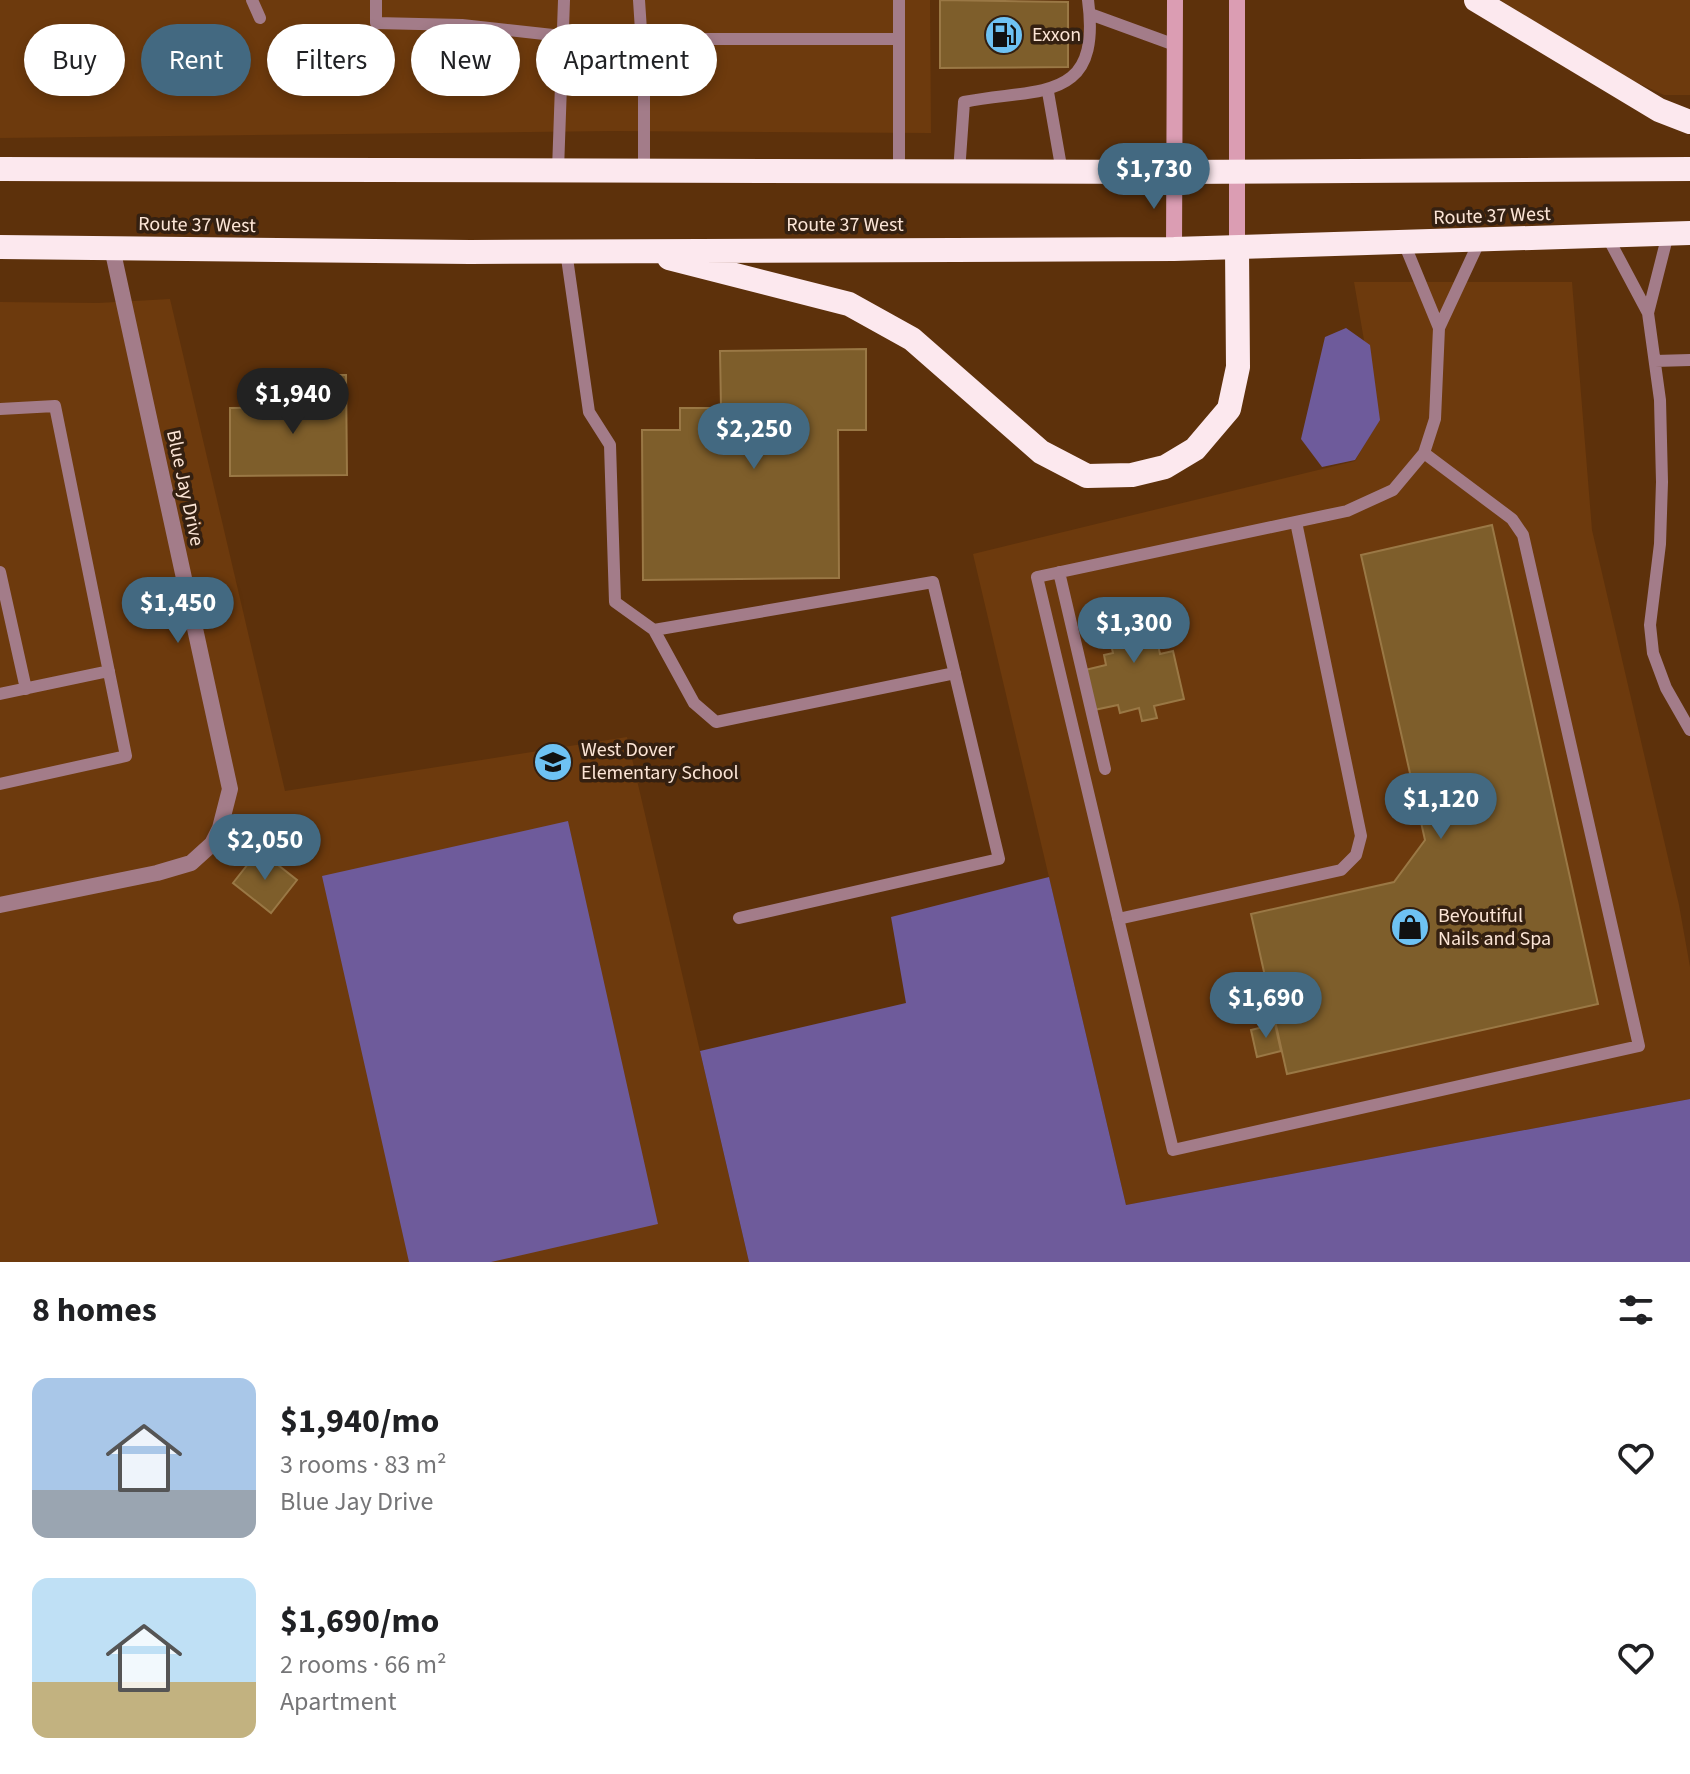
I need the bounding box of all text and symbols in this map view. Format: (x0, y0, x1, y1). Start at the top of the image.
fuel station icon: Exxon (983, 14, 1025, 56)
place label: Exxon (1032, 21, 1081, 49)
chip: Buy (24, 24, 125, 96)
chip: Rent (141, 24, 251, 96)
chip: Filters (267, 24, 395, 96)
chip: New (411, 24, 520, 96)
chip: Apartment (536, 24, 717, 96)
pin: $1,730 (1089, 143, 1219, 211)
text: $1,730 (1116, 150, 1192, 187)
street label: Route 37 West (1433, 200, 1551, 232)
street label: Route 37 West (138, 210, 256, 240)
street label: Route 37 West (786, 211, 904, 239)
pin: $1,940 (228, 368, 358, 436)
text: $1,940 (255, 375, 331, 412)
pin: $2,250 (689, 403, 819, 471)
text: $2,250 (716, 410, 792, 447)
street label: Blue Jay Drive (159, 427, 211, 549)
pin: $1,450 (113, 577, 243, 645)
text: $1,450 (140, 584, 216, 621)
pin: $1,300 (1069, 597, 1199, 665)
text: $1,300 (1096, 604, 1172, 641)
place label: West Dover Elementary School (581, 736, 739, 787)
school or university icon: West Dover Elementary School (532, 741, 574, 783)
pin: $1,120 (1376, 773, 1506, 841)
text: $1,120 (1403, 780, 1479, 817)
pin: $2,050 (200, 814, 330, 882)
text: $2,050 (227, 821, 303, 858)
place label: BeYoutiful Nails and Spa (1438, 902, 1551, 953)
shop icon: BeYoutiful Nails and Spa (1389, 906, 1431, 948)
pin: $1,690 (1201, 972, 1331, 1040)
text: $1,690 (1228, 979, 1304, 1016)
text: 8 homes (32, 1286, 157, 1335)
icon: filters (1614, 1288, 1658, 1332)
text: $1,940/mo (280, 1397, 440, 1446)
icon: home (96, 1410, 192, 1506)
icon: heart (1614, 1436, 1658, 1480)
text: 3 rooms · 83 m² (280, 1446, 447, 1483)
text: Blue Jay Drive (280, 1483, 433, 1520)
text: $1,690/mo (280, 1597, 440, 1646)
icon: home (96, 1610, 192, 1706)
icon: heart (1614, 1636, 1658, 1680)
text: 2 rooms · 66 m² (280, 1646, 447, 1683)
text: Apartment (280, 1683, 397, 1720)

